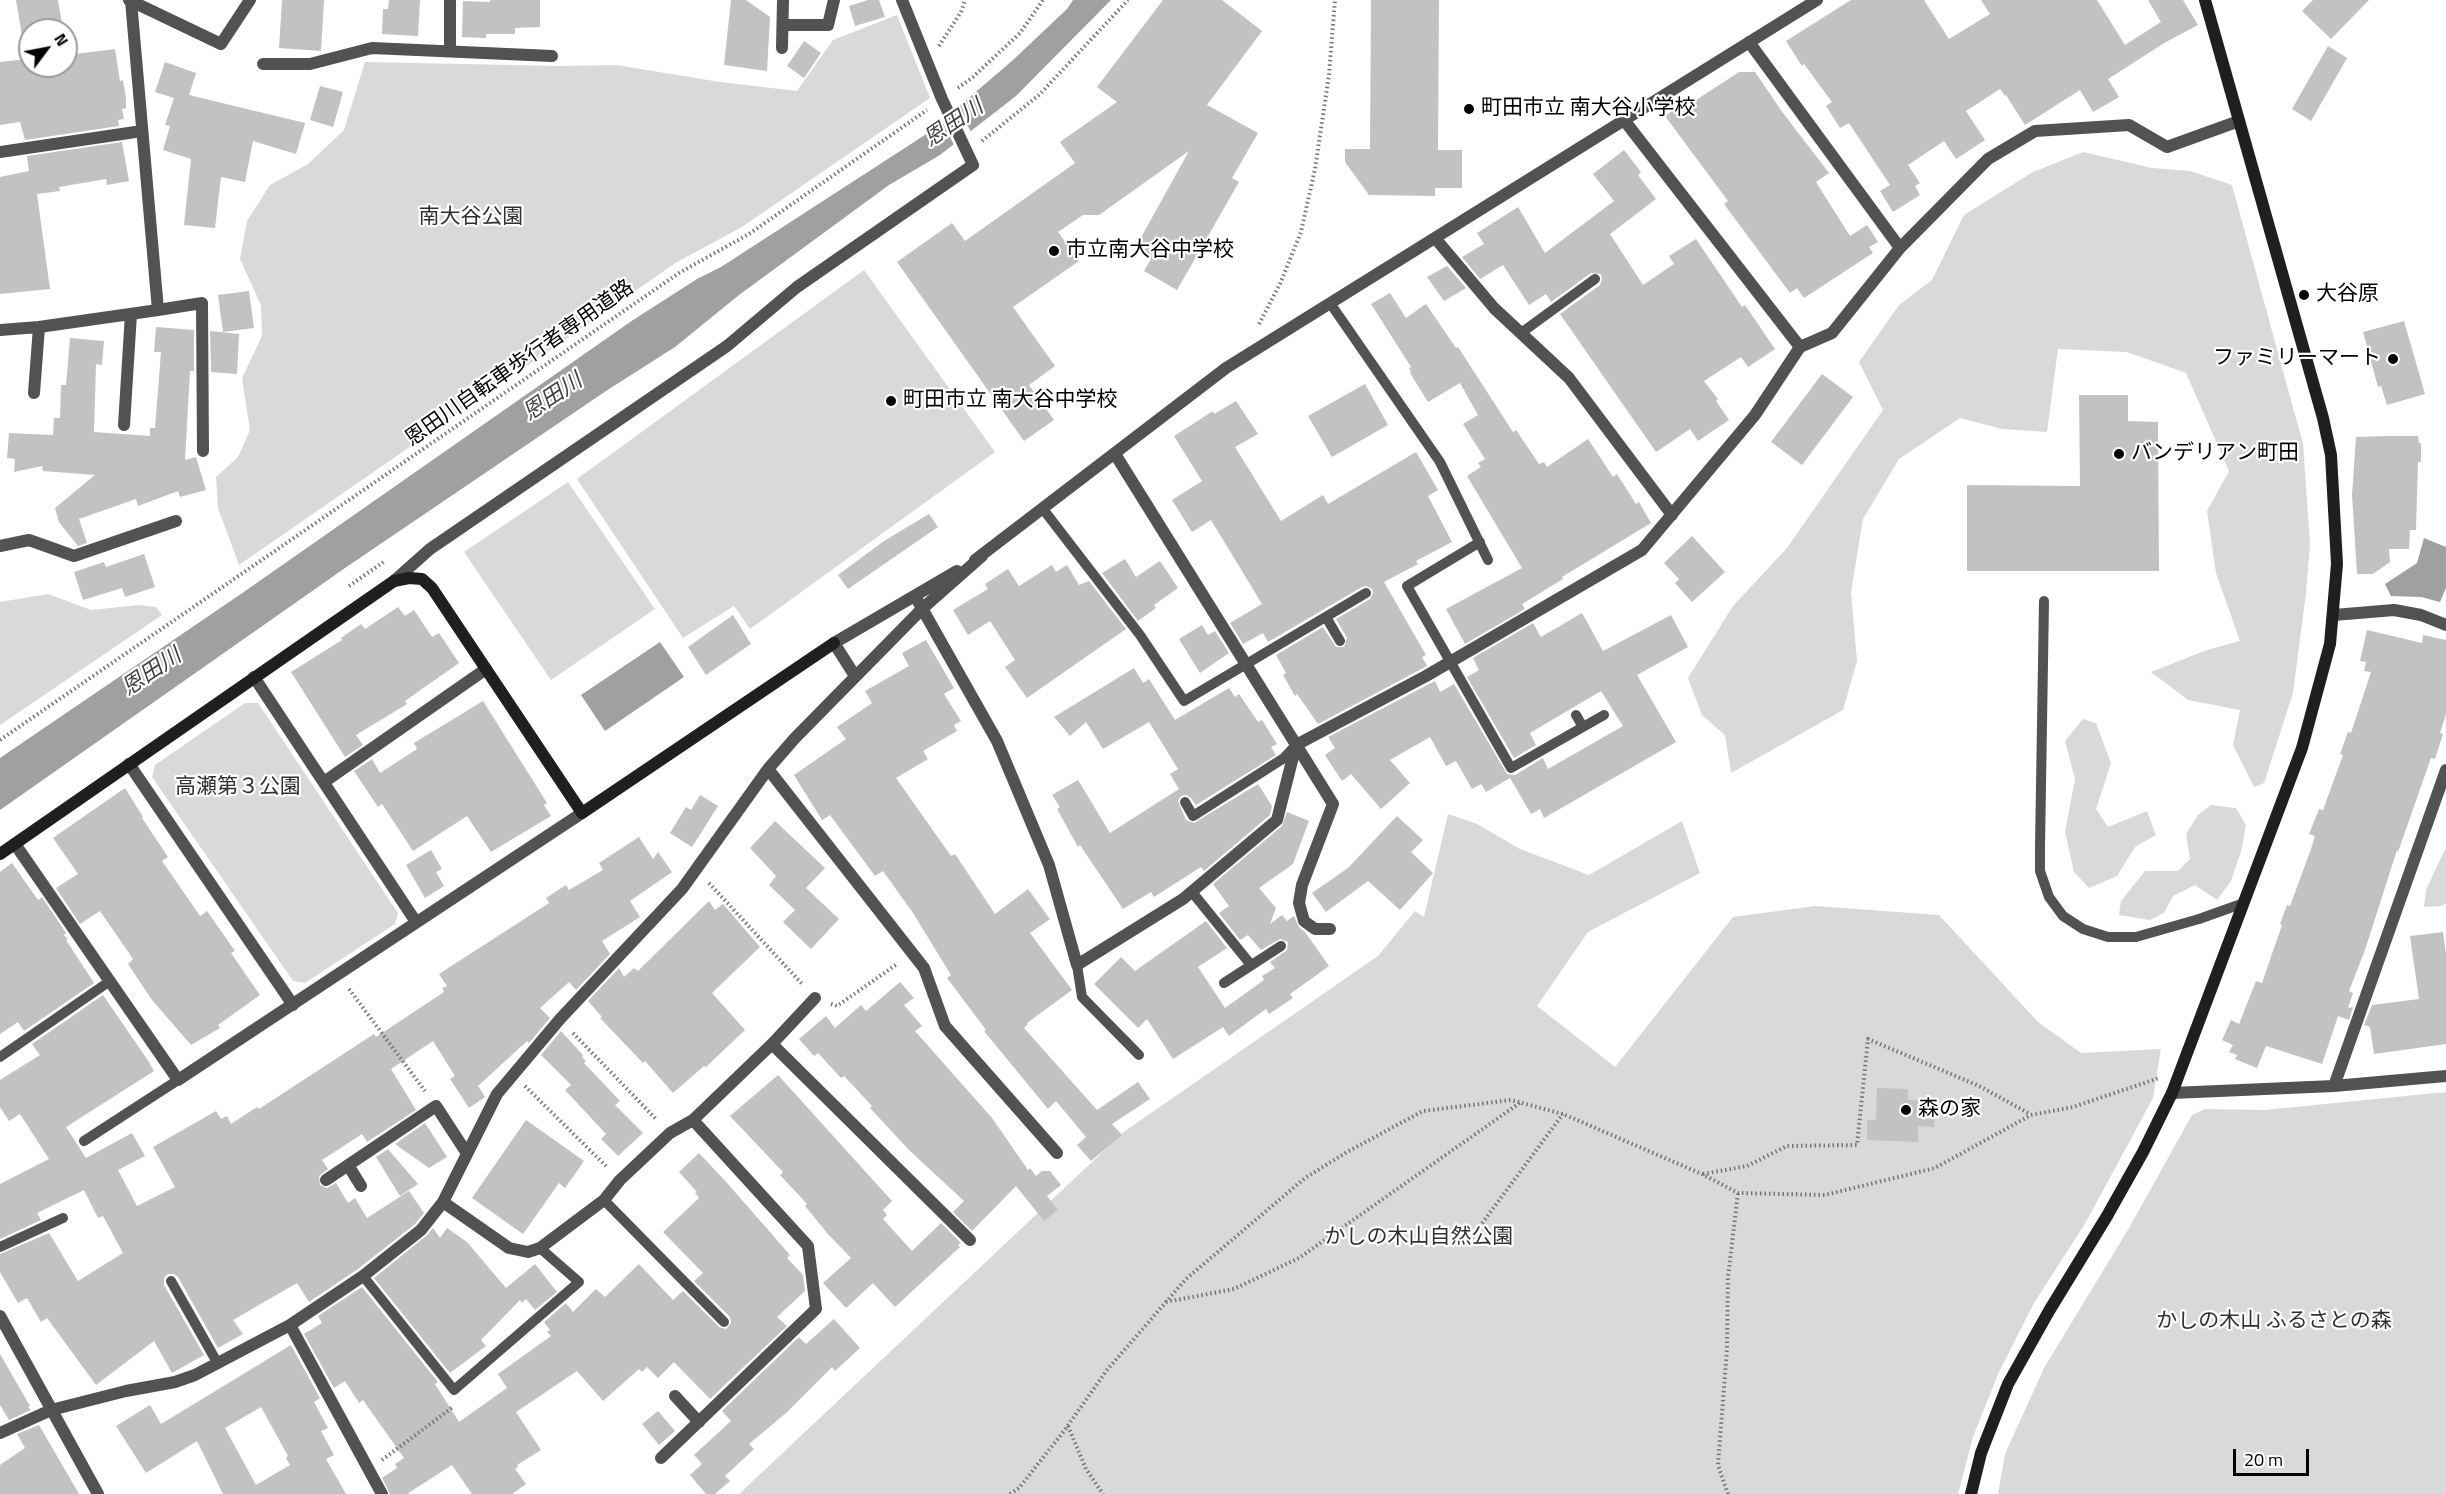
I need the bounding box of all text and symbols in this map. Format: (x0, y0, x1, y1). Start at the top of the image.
north arrow (18, 18, 78, 78)
text: N (48, 28, 75, 51)
water label: 恩田川 (919, 95, 989, 153)
place label: 町田市立 南大谷小学校 (1481, 96, 1696, 122)
marker: 町田市立 南大谷小学校 (1462, 102, 1476, 116)
park label: 南大谷公園 (419, 205, 523, 231)
place label: 市立南大谷中学校 (1066, 238, 1234, 264)
marker: 市立南大谷中学校 (1047, 244, 1061, 258)
street label: 恩田川自転車歩行者専用道路 (401, 275, 639, 453)
place label: 大谷原 (2316, 282, 2379, 308)
marker: 大谷原 (2297, 288, 2311, 302)
place label: ファミリーマート (2213, 346, 2381, 372)
marker: ファミリーマート (2386, 352, 2400, 366)
water label: 恩田川 (518, 369, 588, 427)
place label: 町田市立 南大谷中学校 (903, 388, 1118, 414)
marker: 町田市立 南大谷中学校 (884, 394, 898, 408)
place label: バンデリアン町田 (2131, 441, 2299, 467)
marker: バンデリアン町田 (2112, 447, 2126, 461)
water label: 恩田川 (117, 644, 187, 702)
park label: 高瀬第３公園 (175, 775, 301, 801)
place label: 森の家 (1918, 1097, 1981, 1123)
marker: 森の家 (1899, 1103, 1913, 1117)
park label: かしの木山自然公園 (1325, 1225, 1513, 1251)
park label: かしの木山 ふるさとの森 (2156, 1309, 2392, 1335)
scale bar (2236, 1437, 2312, 1475)
text: 20 m (2244, 1446, 2283, 1473)

